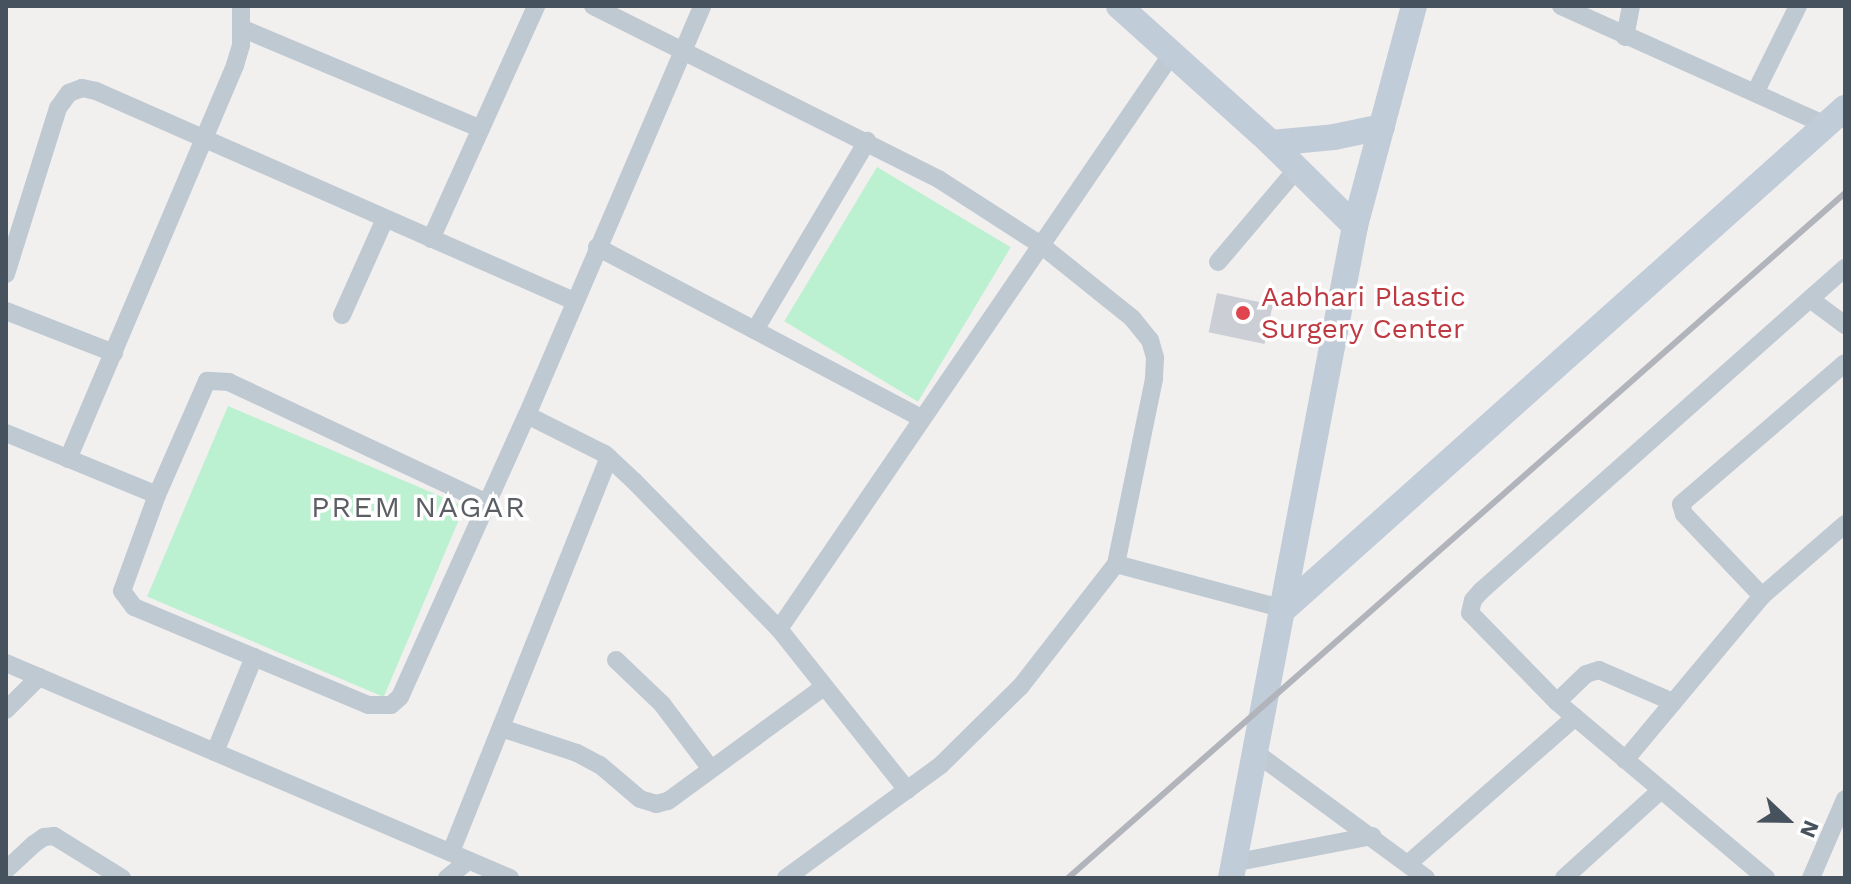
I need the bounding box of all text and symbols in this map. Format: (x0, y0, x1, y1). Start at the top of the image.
place label: Aabhari Plastic Surgery Center (1261, 280, 1466, 346)
marker: Aabhari Plastic Surgery Center (1232, 302, 1254, 324)
district label: PREM NAGAR (311, 489, 527, 525)
north arrow (1747, 780, 1827, 860)
text: N (1795, 817, 1824, 841)

